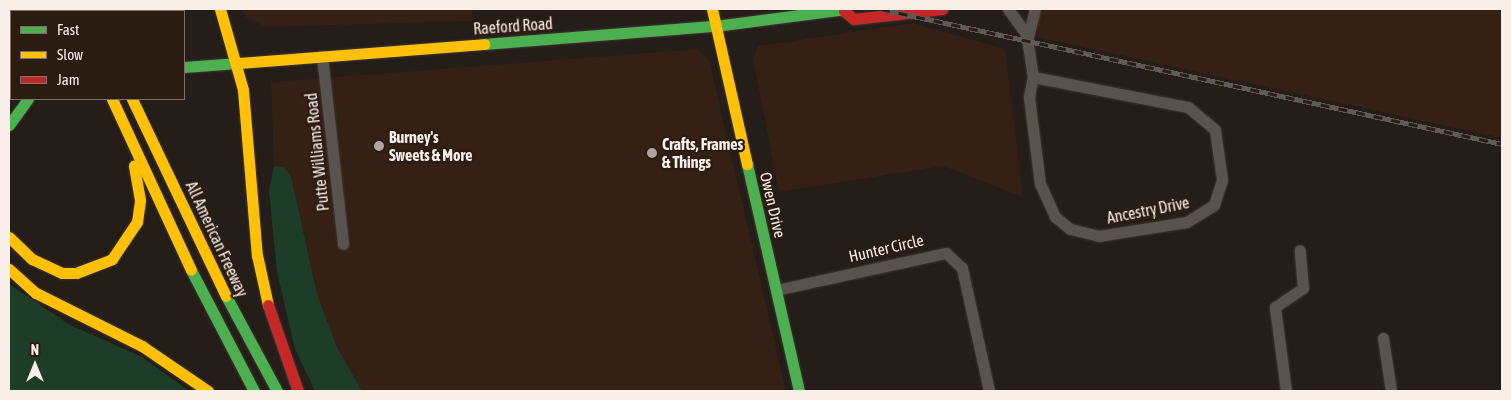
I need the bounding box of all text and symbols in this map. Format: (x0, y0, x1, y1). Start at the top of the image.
legend (10, 10, 185, 100)
street label: Raeford Road (473, 14, 553, 38)
text: Fast (57, 21, 79, 38)
text: Slow (57, 46, 83, 63)
text: Jam (57, 71, 80, 88)
street label: Putte Williams Road (301, 92, 333, 212)
place label: Burney's Sweets & More (389, 127, 473, 165)
place label: Crafts, Frames & Things (662, 134, 743, 172)
marker: Burney's Sweets & More (373, 140, 385, 152)
marker: Crafts, Frames & Things (646, 147, 658, 159)
street label: Owen Drive (756, 170, 790, 240)
street label: All American Freeway (182, 178, 252, 300)
street label: Ancestry Drive (1105, 193, 1191, 227)
street label: Hunter Circle (847, 230, 925, 266)
north arrow (10, 340, 60, 390)
text: N (31, 342, 39, 358)

